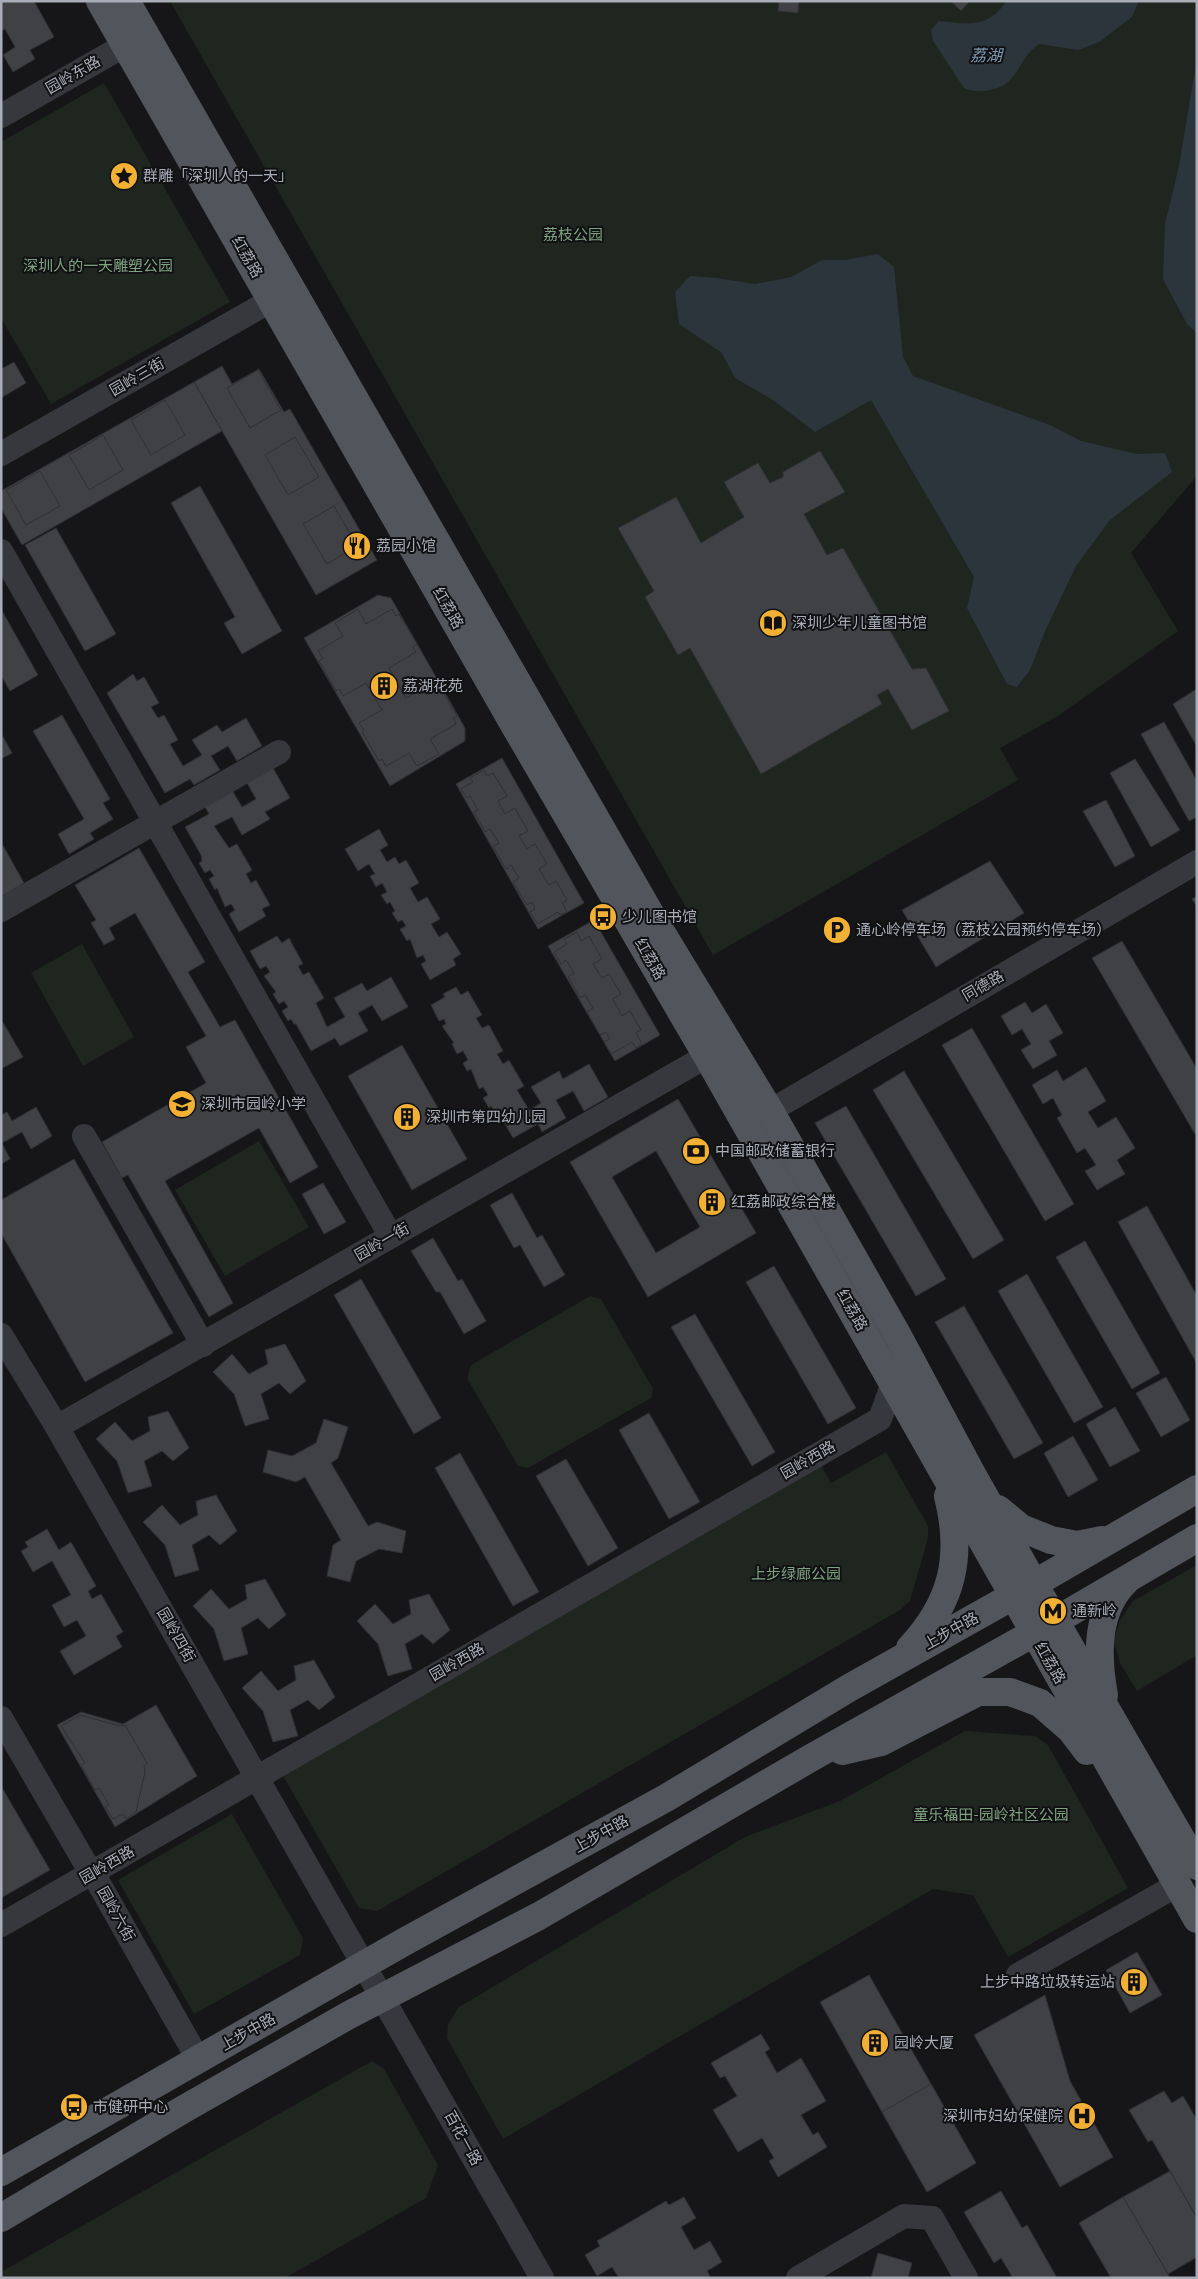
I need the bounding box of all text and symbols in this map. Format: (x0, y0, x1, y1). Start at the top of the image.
water label: 荔湖 (970, 46, 1005, 65)
street label: 园岭东路 (42, 51, 103, 98)
place icon: 群雕「深圳人的一天」 (109, 161, 139, 191)
place label: 群雕「深圳人的一天」 (143, 166, 293, 185)
park label: 荔枝公园 (543, 225, 603, 244)
street label: 红荔路 (228, 233, 267, 281)
park label: 深圳人的一天雕塑公园 (23, 256, 173, 275)
street label: 园岭三街 (106, 353, 167, 400)
restaurant icon: 荔园小馆 (342, 531, 372, 561)
place label: 荔园小馆 (376, 536, 436, 555)
street label: 红荔路 (429, 584, 468, 632)
library icon: 深圳少年儿童图书馆 (758, 608, 788, 638)
place label: 深圳少年儿童图书馆 (792, 613, 927, 632)
building icon: 荔湖花苑 (369, 671, 399, 701)
place label: 荔湖花苑 (403, 676, 463, 695)
bus stop icon: 少儿图书馆 (588, 902, 618, 932)
place label: 少儿图书馆 (622, 907, 697, 926)
parking icon: 通心岭停车场（荔枝公园预约停车场） (822, 915, 852, 945)
place label: 通心岭停车场（荔枝公园预约停车场） (856, 920, 1111, 939)
street label: 红荔路 (631, 935, 670, 983)
street label: 同德路 (959, 966, 1007, 1005)
school or university icon: 深圳市园岭小学 (167, 1089, 197, 1119)
place label: 深圳市园岭小学 (201, 1094, 306, 1113)
building icon: 深圳市第四幼儿园 (392, 1102, 422, 1132)
place label: 深圳市第四幼儿园 (426, 1107, 546, 1126)
bank icon: 中国邮政储蓄银行 (681, 1136, 711, 1166)
place label: 中国邮政储蓄银行 (715, 1141, 835, 1160)
building icon: 红荔邮政综合楼 (697, 1187, 727, 1217)
place label: 红荔邮政综合楼 (731, 1192, 836, 1211)
street label: 园岭一街 (351, 1218, 412, 1265)
street label: 红荔路 (833, 1286, 872, 1334)
street label: 园岭西路 (777, 1436, 838, 1483)
park label: 上步绿廊公园 (751, 1564, 841, 1583)
metro station icon: 通新岭 (1038, 1596, 1068, 1626)
place label: 通新岭 (1072, 1601, 1117, 1620)
street label: 园岭四街 (153, 1604, 200, 1665)
street label: 上步中路 (920, 1608, 982, 1653)
street label: 园岭西路 (426, 1638, 487, 1685)
street label: 红荔路 (1031, 1639, 1070, 1687)
park label: 童乐福田-园岭社区公园 (913, 1805, 1069, 1824)
street label: 上步中路 (570, 1811, 632, 1856)
street label: 园岭西路 (76, 1841, 137, 1888)
street label: 园岭六街 (94, 1883, 139, 1945)
building icon: 上步中路垃圾转运站 (1119, 1967, 1149, 1997)
place label: 上步中路垃圾转运站 (980, 1972, 1115, 1991)
street label: 上步中路 (217, 2009, 279, 2054)
building icon: 园岭大厦 (860, 2028, 890, 2058)
place label: 园岭大厦 (894, 2033, 954, 2052)
bus stop icon: 市健研中心 (59, 2092, 89, 2122)
place label: 市健研中心 (93, 2097, 168, 2116)
hospital icon: 深圳市妇幼保健院 (1067, 2101, 1097, 2131)
place label: 深圳市妇幼保健院 (943, 2106, 1063, 2125)
street label: 百花一路 (441, 2107, 486, 2169)

